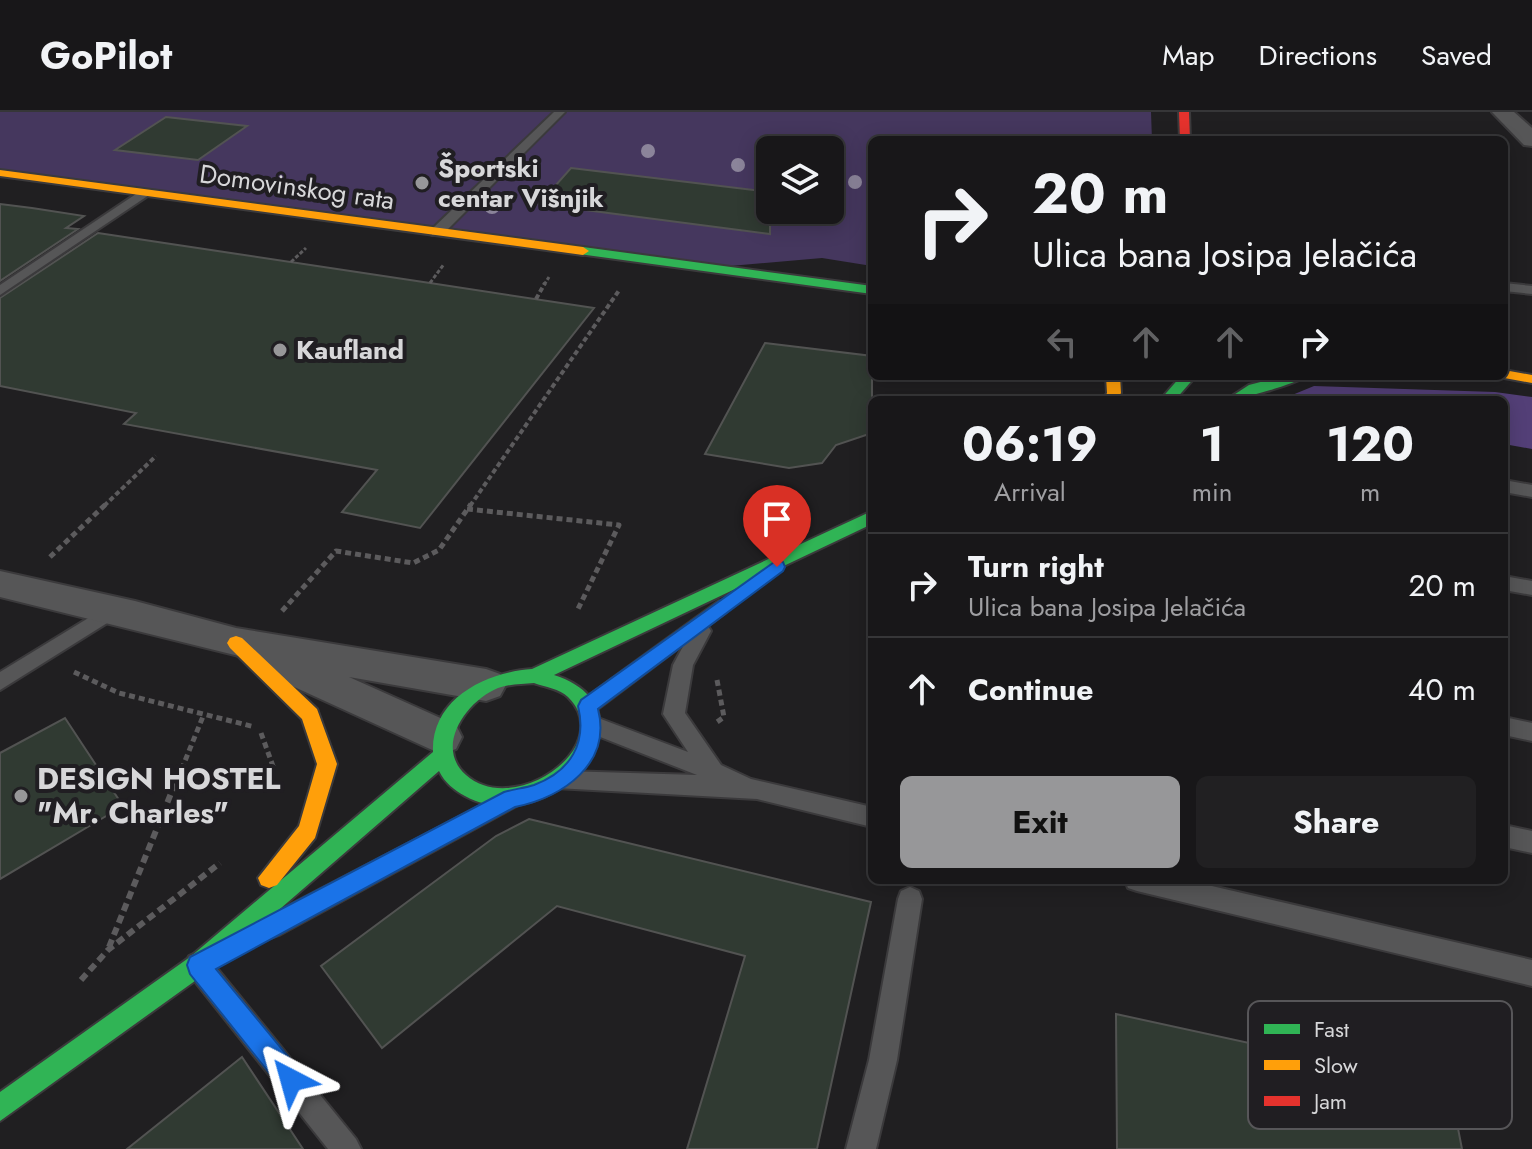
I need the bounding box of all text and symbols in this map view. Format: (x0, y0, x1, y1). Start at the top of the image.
text: GoPilot (40, 28, 172, 83)
text: Map (1162, 35, 1214, 76)
text: Directions (1258, 35, 1377, 76)
text: Saved (1421, 35, 1492, 76)
map controls (756, 136, 844, 224)
button: layers (756, 136, 844, 224)
place label: Športski centar Višnjik (438, 149, 604, 217)
text: 20 m (1032, 153, 1169, 234)
street label: Domovinskog rata (197, 155, 397, 219)
icon: right (900, 168, 1004, 272)
marker: Športski centar Višnjik (413, 174, 431, 192)
text: Ulica bana Josipa Jelačića (1032, 228, 1417, 280)
icon: left (1040, 320, 1084, 364)
icon: ahead (1124, 320, 1168, 364)
icon: ahead (1208, 320, 1252, 364)
icon: right (1292, 320, 1336, 364)
place label: Kaufland (296, 331, 404, 369)
marker: Kaufland (271, 341, 289, 359)
text: 06:19 (962, 410, 1098, 479)
text: 1 (1200, 410, 1224, 479)
text: 120 (1326, 410, 1414, 479)
text: Arrival (994, 473, 1066, 511)
text: min (1192, 473, 1232, 511)
text: m (1360, 473, 1380, 511)
pin (743, 485, 811, 567)
icon: arrive (755, 497, 799, 541)
text: Turn right (968, 545, 1104, 588)
icon: right (900, 563, 944, 607)
text: 20 m (1409, 564, 1476, 607)
text: Ulica bana Josipa Jelačića (968, 588, 1246, 626)
icon: ahead (900, 667, 944, 711)
text: Continue (968, 668, 1094, 711)
text: 40 m (1408, 668, 1476, 711)
place label: DESIGN HOSTEL "Mr. Charles" (37, 757, 281, 834)
button: Exit (900, 776, 1180, 868)
button: Share (1196, 776, 1476, 868)
marker: DESIGN HOSTEL "Mr. Charles" (12, 787, 30, 805)
legend (1248, 1001, 1512, 1129)
text: Fast (1314, 1013, 1350, 1045)
position arrow (249, 1038, 333, 1122)
text: Slow (1314, 1049, 1358, 1081)
text: Jam (1311, 1085, 1347, 1117)

